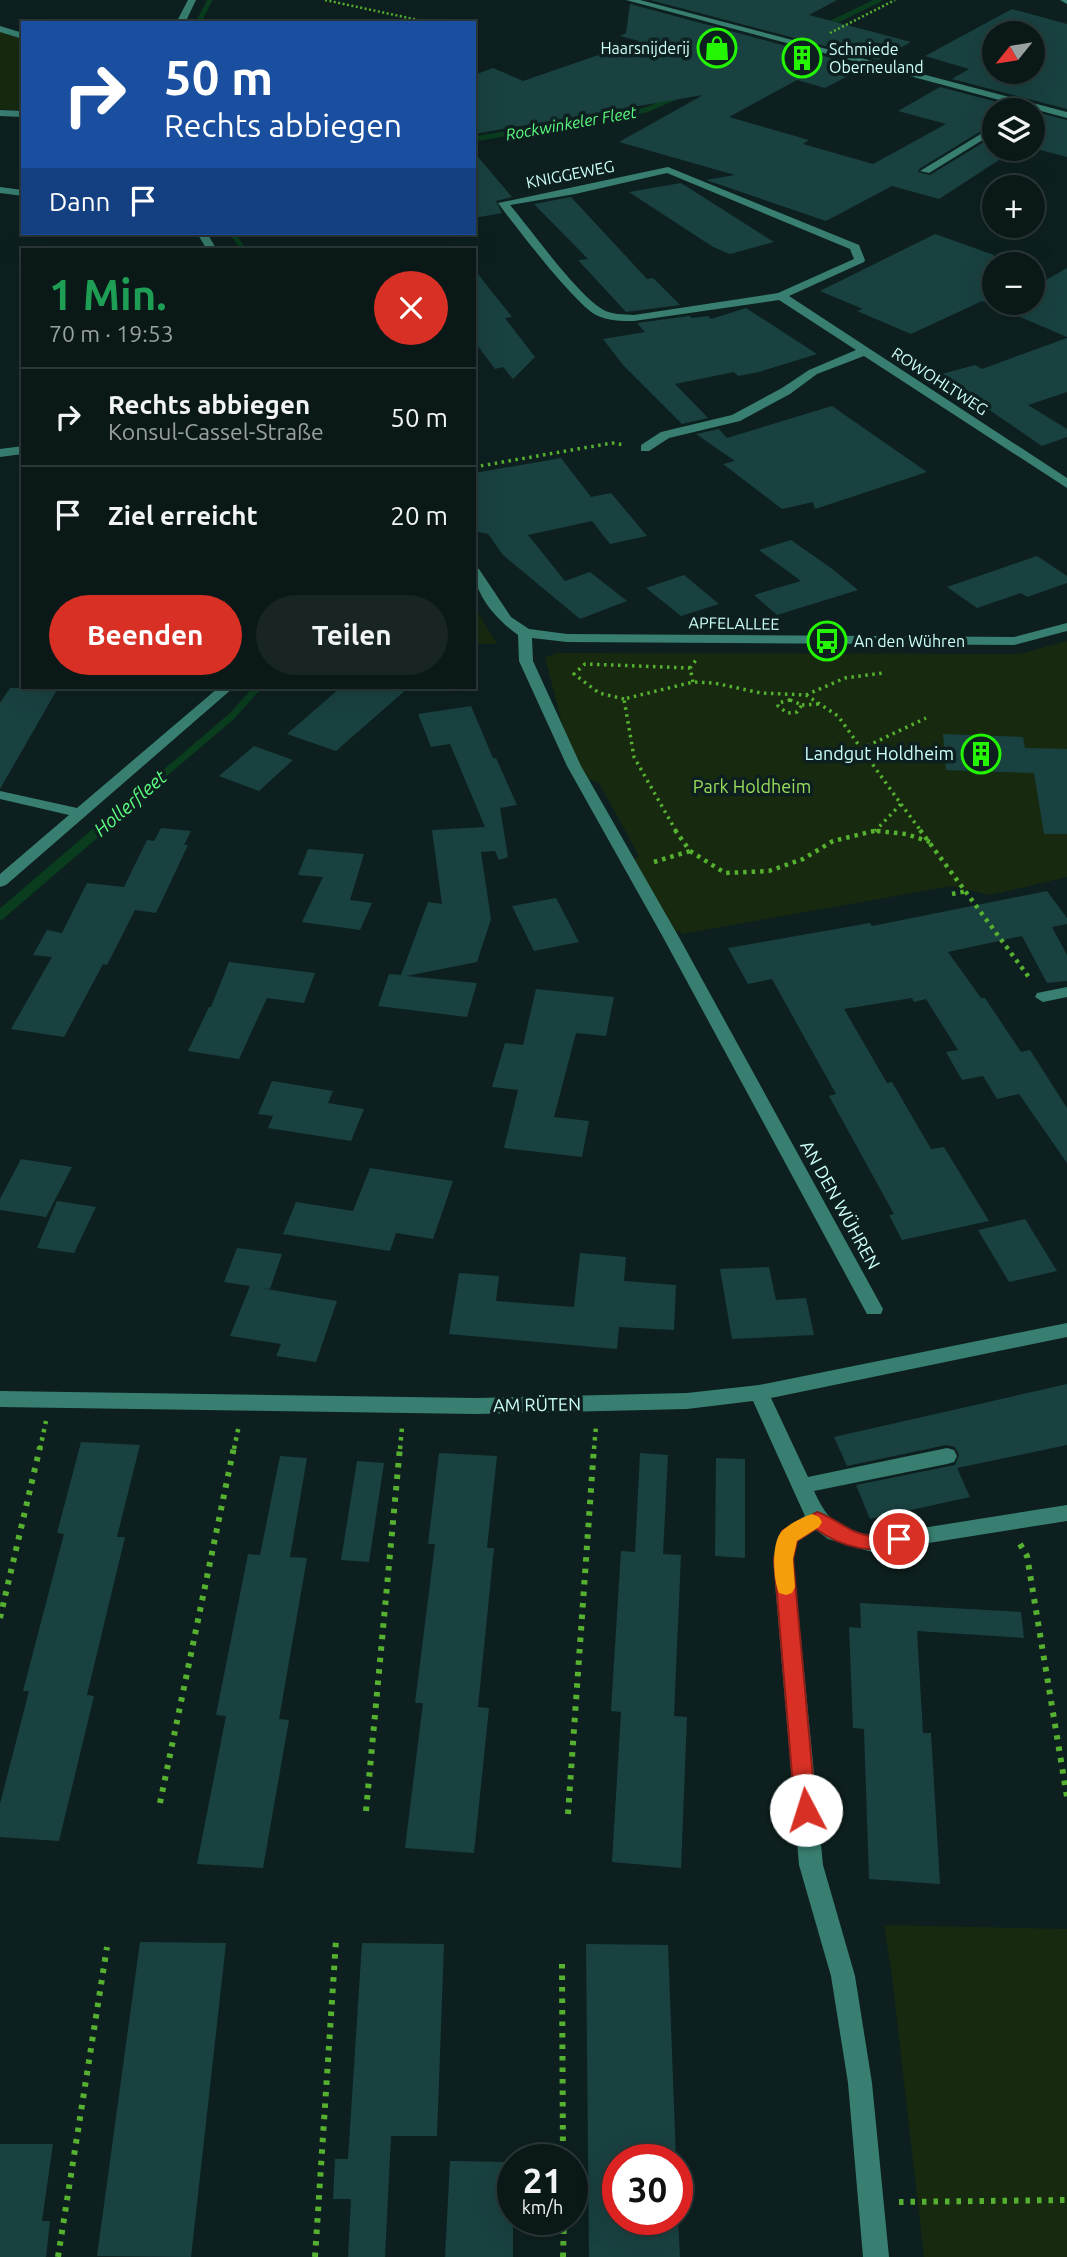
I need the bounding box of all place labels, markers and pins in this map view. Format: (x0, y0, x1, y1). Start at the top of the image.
shop icon: Haarsnijderij (696, 27, 738, 69)
building icon: Schmiede Oberneuland (781, 37, 823, 79)
place label: Haarsnijderij (600, 39, 690, 57)
place label: Schmiede Oberneuland (829, 40, 924, 76)
bus stop icon: An den Wühren (806, 620, 848, 662)
place label: An den Wühren (854, 632, 965, 650)
building icon: Landgut Holdheim (960, 733, 1002, 775)
place label: Landgut Holdheim (804, 743, 954, 763)
pin (869, 1509, 929, 1569)

